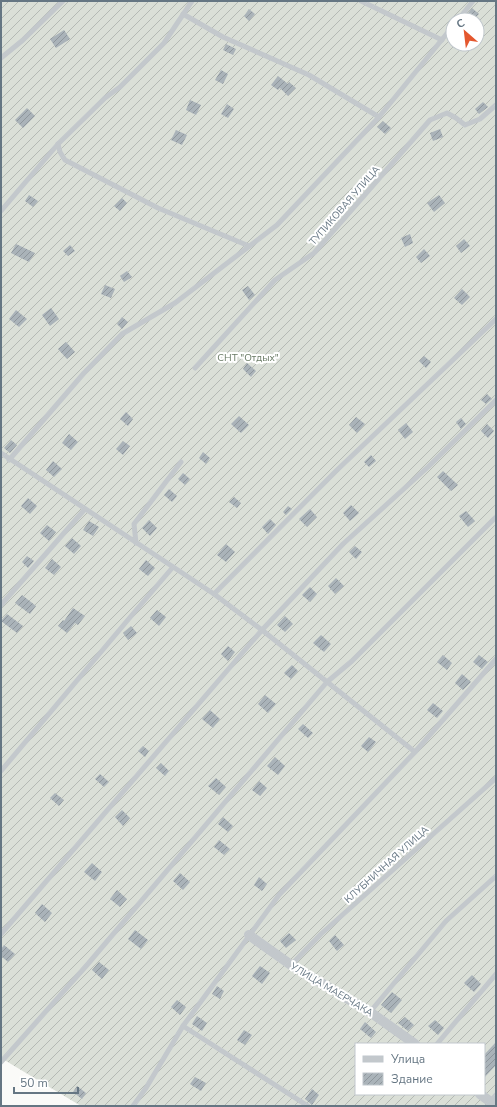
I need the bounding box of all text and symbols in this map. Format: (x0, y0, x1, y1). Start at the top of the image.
north arrow (445, 12, 485, 52)
text: С (454, 15, 468, 32)
street label: ТУПИКОВАЯ УЛИЦА (306, 162, 384, 248)
park label: СНТ "Отдых" (217, 351, 279, 365)
street label: КЛУБНИЧНАЯ УЛИЦА (341, 823, 432, 906)
street label: УЛИЦА МАЕРЧАКА (286, 959, 376, 1021)
legend (355, 1043, 485, 1095)
text: Улица (390, 1051, 425, 1067)
scale bar (14, 1069, 78, 1095)
text: Здание (391, 1071, 433, 1087)
text: 50 m (20, 1075, 48, 1091)

